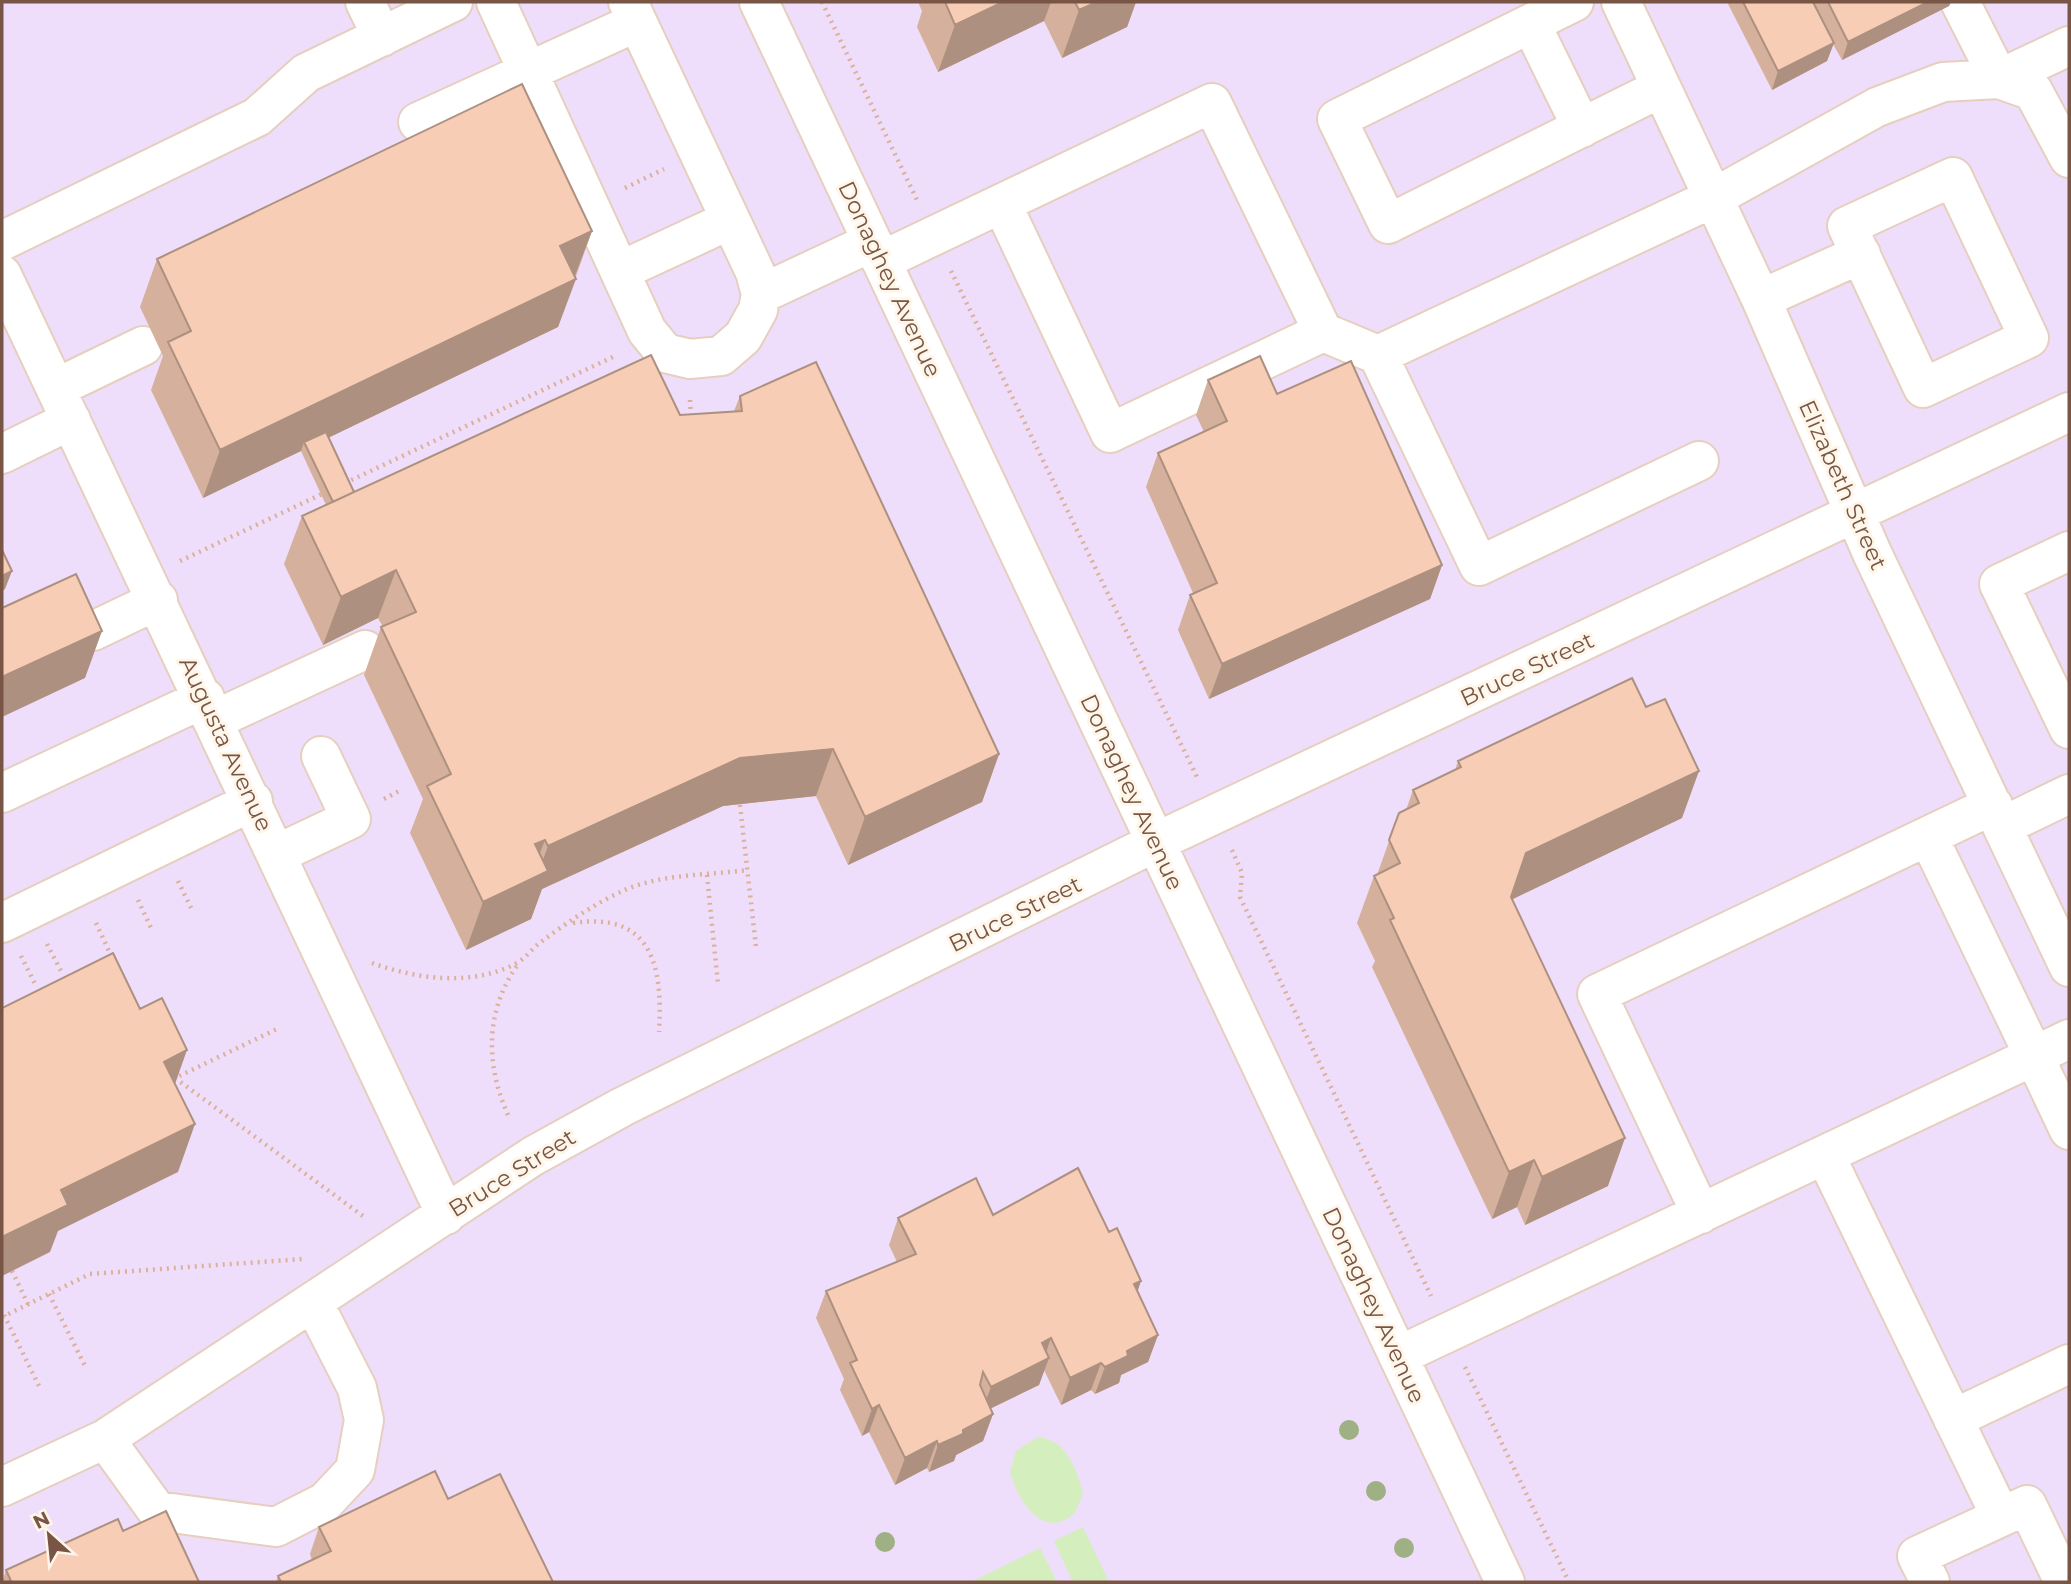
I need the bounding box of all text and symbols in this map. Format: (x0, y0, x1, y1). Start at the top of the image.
street label: Donaghey Avenue (832, 177, 948, 381)
street label: Elizabeth Street (1793, 396, 1893, 574)
street label: Bruce Street (1456, 626, 1598, 712)
street label: Augusta Avenue (173, 652, 279, 836)
street label: Donaghey Avenue (1074, 690, 1190, 894)
street label: Bruce Street (944, 870, 1086, 958)
street label: Bruce Street (443, 1123, 581, 1223)
street label: Donaghey Avenue (1316, 1203, 1432, 1407)
north arrow (14, 1500, 84, 1570)
text: N (29, 1507, 54, 1534)

